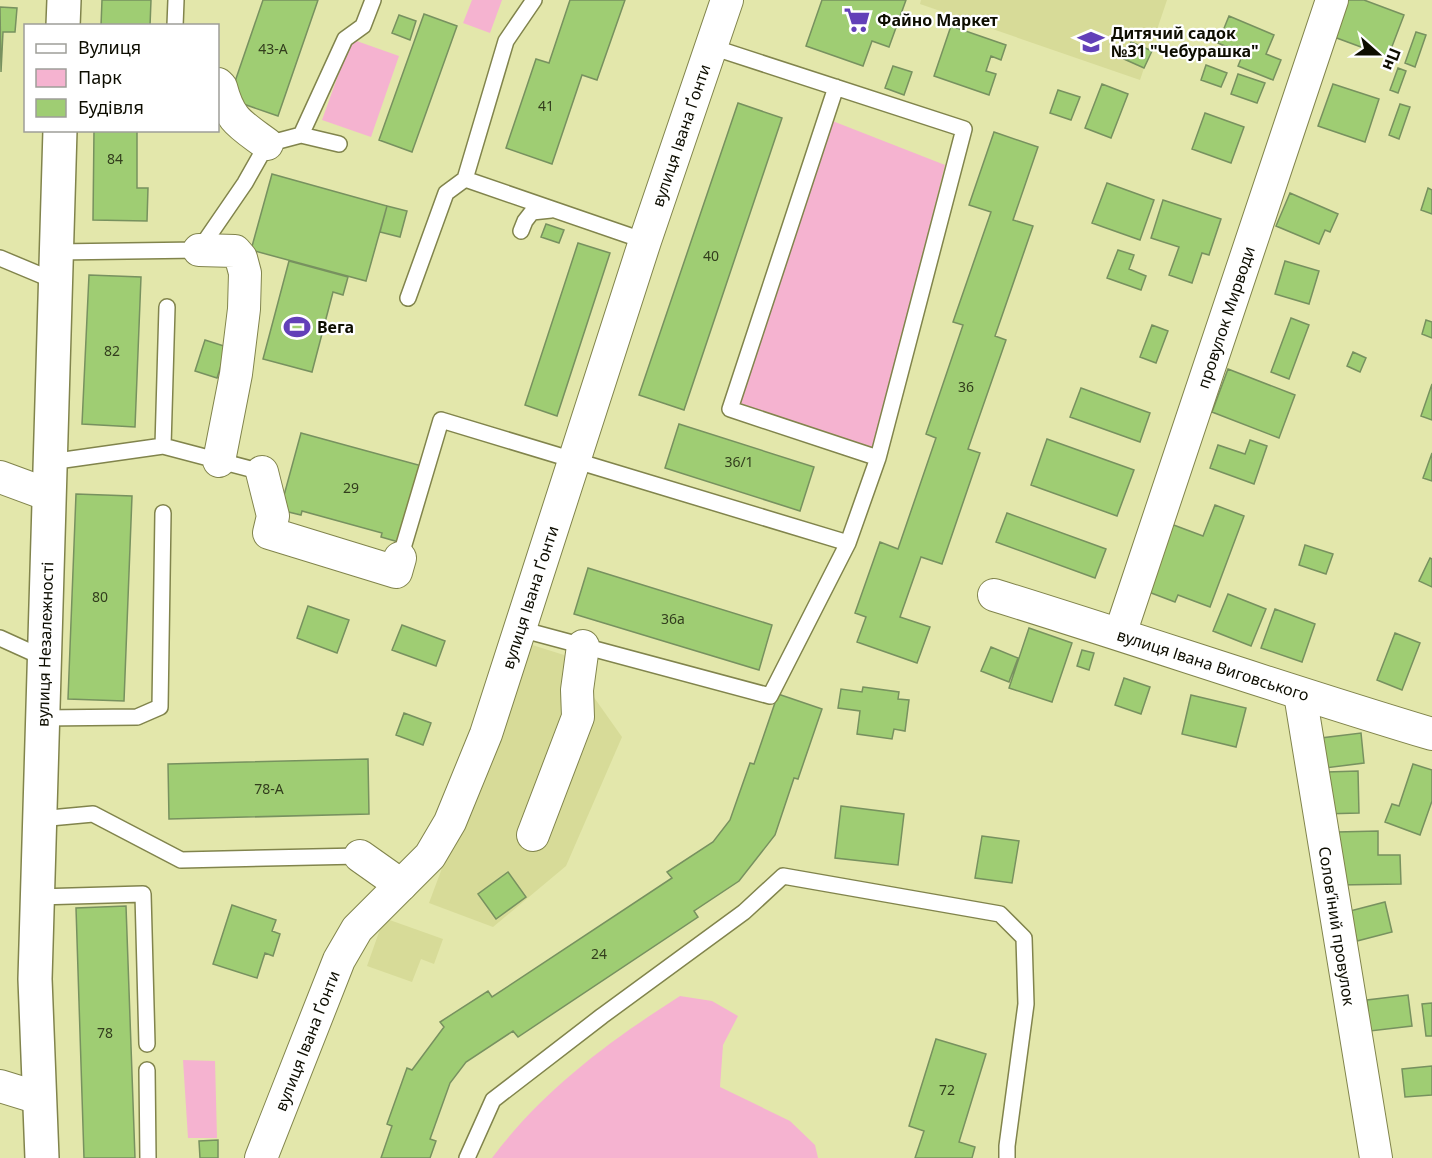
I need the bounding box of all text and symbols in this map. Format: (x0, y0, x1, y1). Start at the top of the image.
supermarket icon: Файно Маркет (842, 5, 872, 35)
place label: Файно Маркет (877, 9, 998, 31)
place label: Дитячий садок №31 "Чебурашка" (1111, 22, 1259, 62)
legend (24, 24, 219, 132)
north arrow (1348, 24, 1408, 84)
school or university icon: Дитячий садок №31 "Чебурашка" (1076, 27, 1106, 57)
text: Вулиця (78, 35, 141, 59)
house number: 43-А (258, 39, 288, 58)
text: Пн (1378, 45, 1406, 74)
street label: вулиця Івана Ґонти (646, 61, 715, 210)
text: Парк (78, 65, 122, 89)
text: Будівля (78, 95, 144, 119)
house number: 41 (538, 96, 554, 115)
house number: 84 (107, 149, 123, 168)
street label: провулок Мирводи (1192, 243, 1260, 391)
house number: 40 (703, 246, 719, 265)
sports icon: Вега (282, 312, 312, 342)
place label: Вега (317, 316, 354, 338)
house number: 82 (104, 341, 120, 360)
house number: 36 (958, 377, 974, 396)
house number: 36/1 (724, 452, 754, 471)
house number: 29 (343, 478, 359, 497)
street label: вулиця Івана Ґонти (497, 523, 563, 672)
street label: вулиця Незалежності (31, 561, 58, 727)
house number: 80 (92, 587, 108, 606)
house number: 36а (661, 609, 685, 628)
street label: вулиця Івана Виговського (1114, 624, 1312, 706)
house number: 78-А (254, 779, 284, 798)
street label: Соловʼїний провулок (1314, 845, 1361, 1008)
house number: 24 (591, 944, 607, 963)
street label: вулиця Івана Ґонти (270, 967, 345, 1114)
house number: 78 (97, 1023, 113, 1042)
house number: 72 (939, 1080, 955, 1099)

